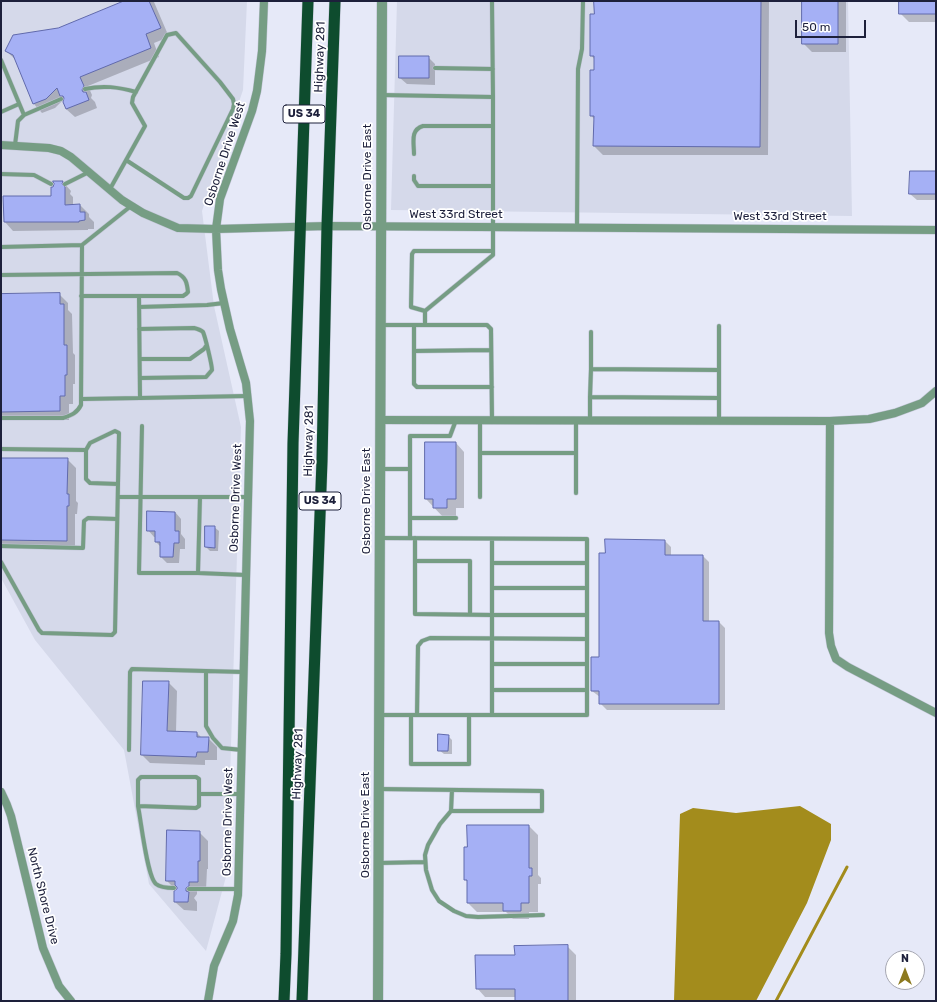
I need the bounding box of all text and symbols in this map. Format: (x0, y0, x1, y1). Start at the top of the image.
scale bar (797, 12, 868, 38)
text: 50 m (802, 20, 830, 34)
street label: Highway 281 (312, 21, 328, 93)
street label: Osborne Drive West (201, 100, 249, 208)
road number: US 34 (283, 105, 325, 123)
street label: Osborne Drive East (361, 124, 375, 230)
street label: West 33rd Street (409, 208, 503, 222)
street label: West 33rd Street (733, 210, 827, 224)
street label: Highway 281 (301, 405, 317, 477)
street label: Osborne Drive West (227, 444, 245, 552)
street label: Osborne Drive East (360, 448, 374, 554)
road number: US 34 (299, 492, 341, 510)
street label: Highway 281 (290, 728, 306, 800)
street label: Osborne Drive West (220, 768, 236, 876)
street label: Osborne Drive East (359, 772, 373, 878)
street label: North Shore Drive (24, 846, 62, 946)
north arrow (885, 950, 925, 990)
text: N (901, 952, 909, 965)

